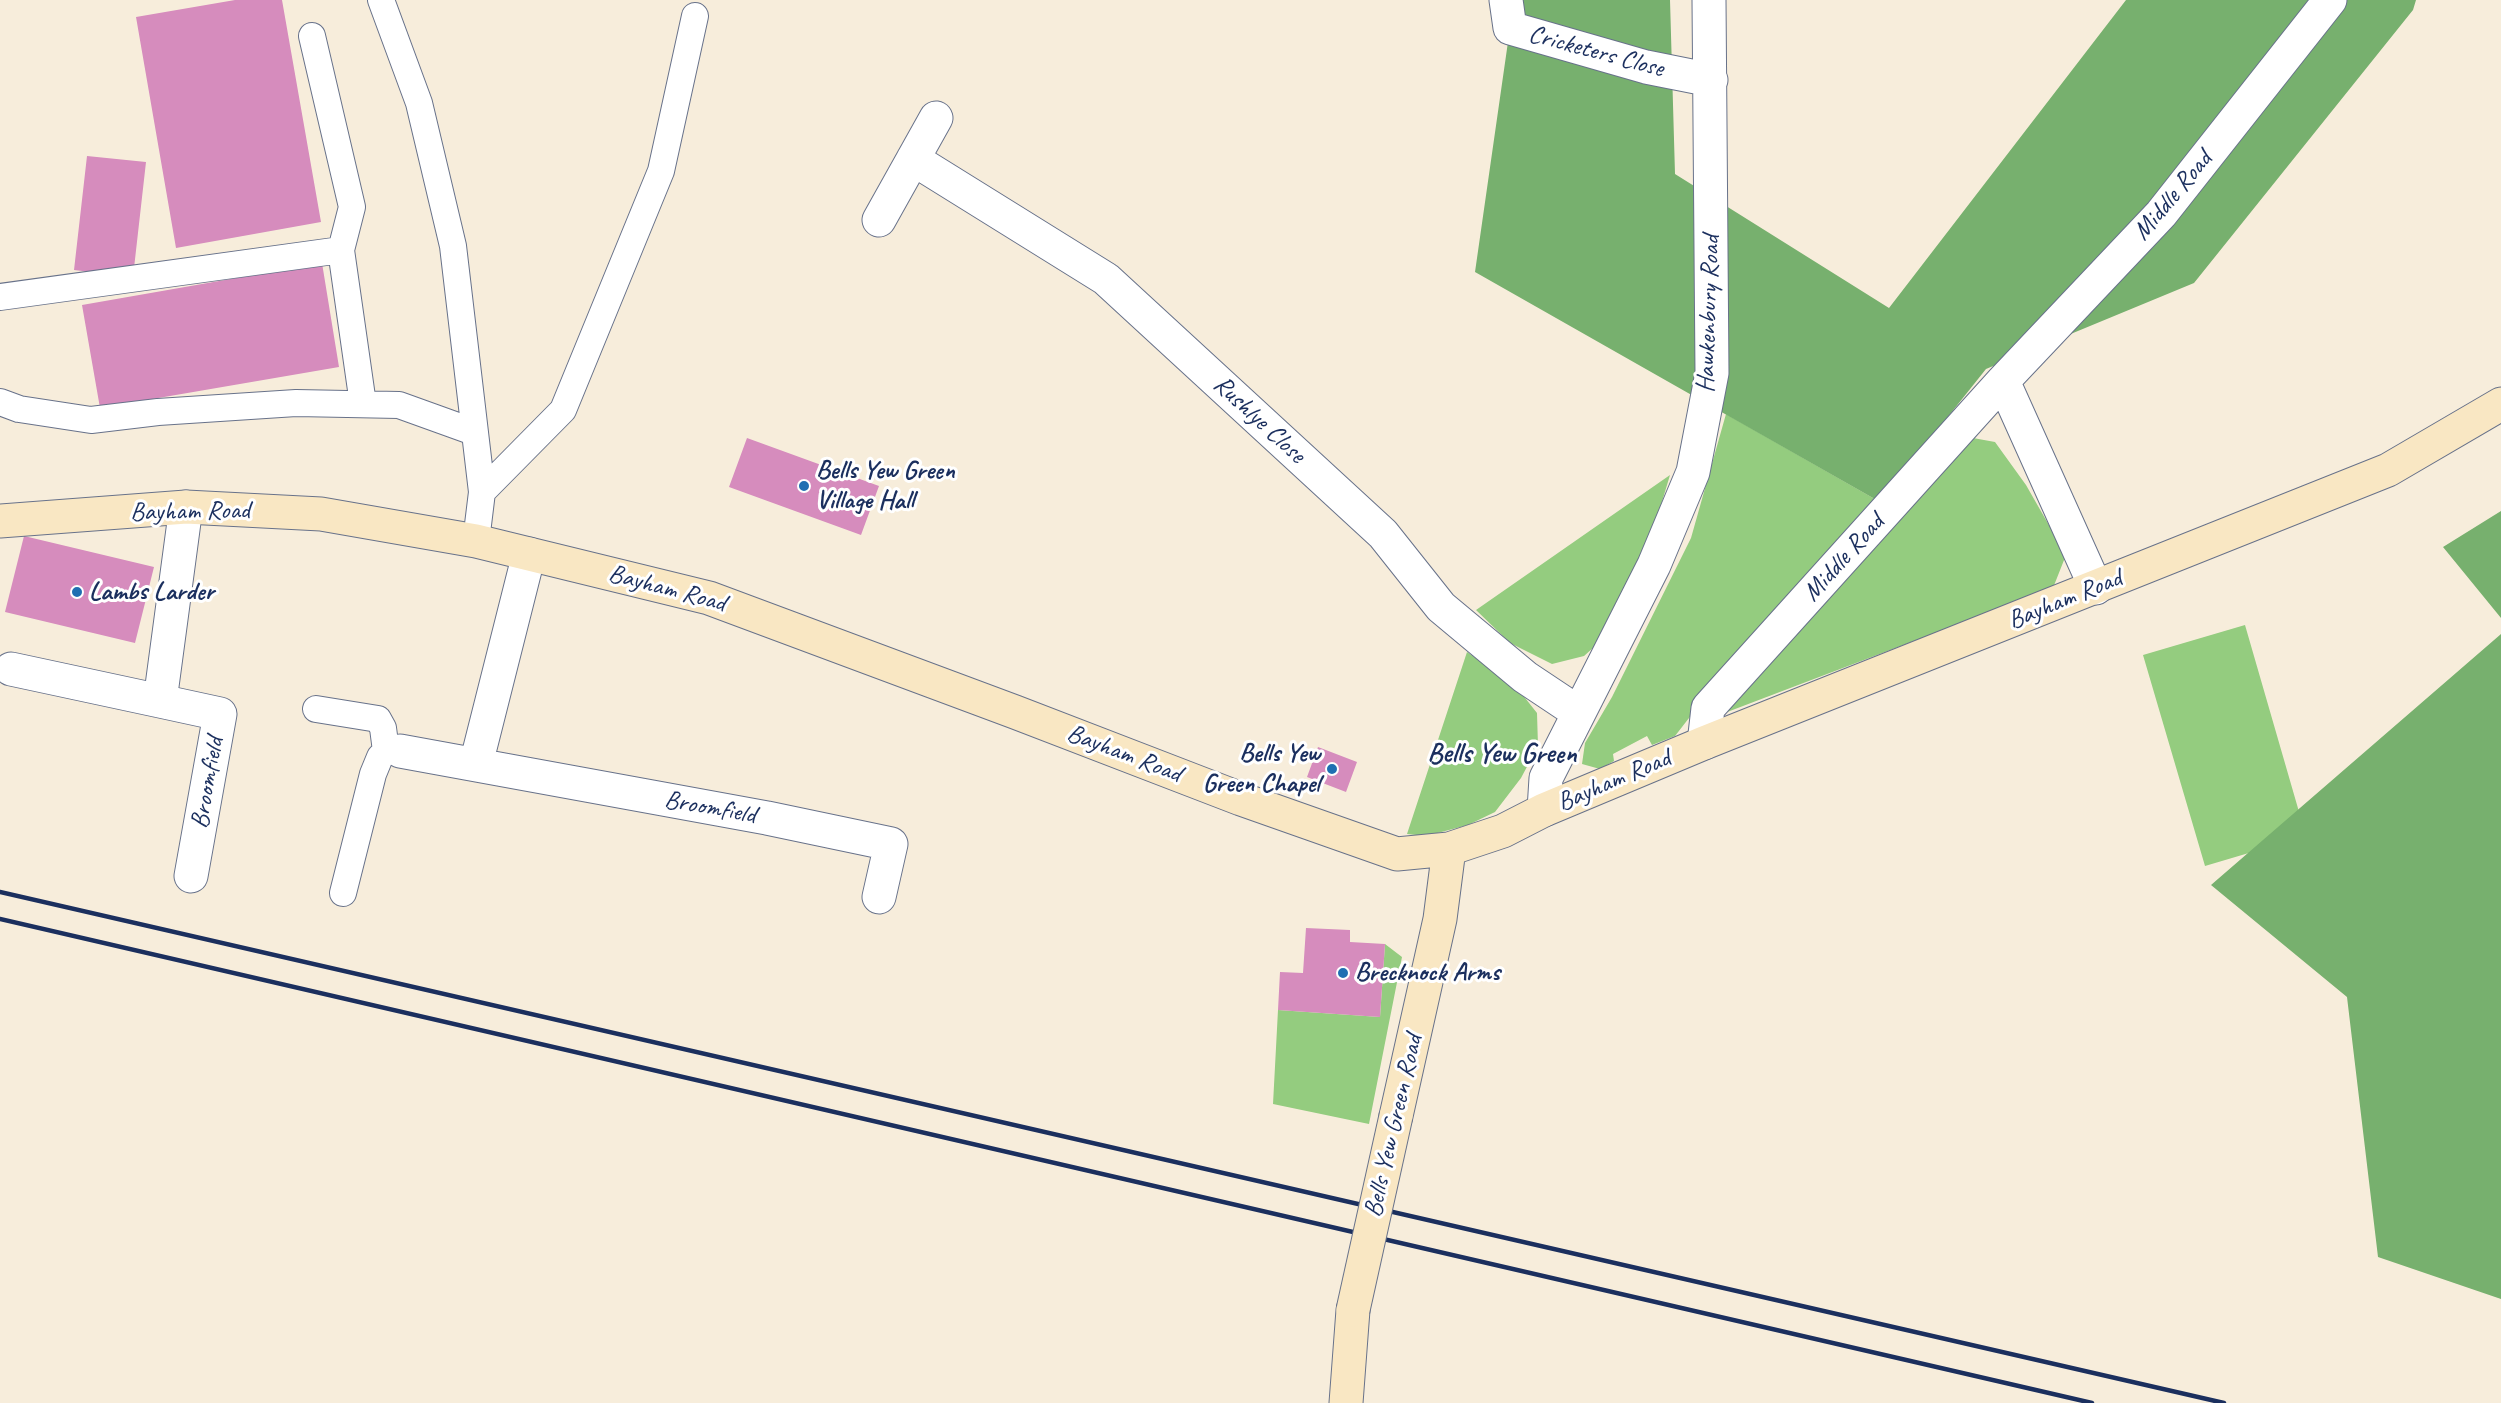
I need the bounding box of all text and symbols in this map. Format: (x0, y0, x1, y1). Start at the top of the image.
street label: Cricketers Close (1525, 19, 1667, 85)
street label: Middle Road (2127, 145, 2219, 247)
street label: Hawkenbury Road (1691, 235, 1727, 393)
street label: Rushlye Close (1206, 369, 1312, 471)
place label: Bells Yew Green Village Hall (816, 455, 955, 516)
marker: Bells Yew Green Village Hall (797, 479, 811, 493)
street label: Bayham Road (130, 495, 250, 529)
street label: Middle Road (1797, 508, 1891, 608)
street label: Bayham Road (605, 558, 729, 620)
street label: Bayham Road (2004, 563, 2126, 637)
place label: Lambs Larder (89, 576, 214, 608)
marker: Lambs Larder (70, 585, 84, 599)
street label: Bayham Road (1062, 718, 1186, 790)
street label: Broomfield (185, 735, 231, 831)
place label: Bells Yew Green Chapel (1203, 738, 1320, 800)
district label: Bells Yew Green (1427, 738, 1577, 772)
street label: Bayham Road (1553, 743, 1675, 819)
marker: Bells Yew Green Chapel (1325, 762, 1339, 776)
street label: Broomfield (662, 785, 758, 831)
place label: Brecknock Arms (1355, 957, 1500, 989)
marker: Brecknock Arms (1336, 966, 1350, 980)
street label: Bells Yew Green Road (1358, 1032, 1430, 1220)

